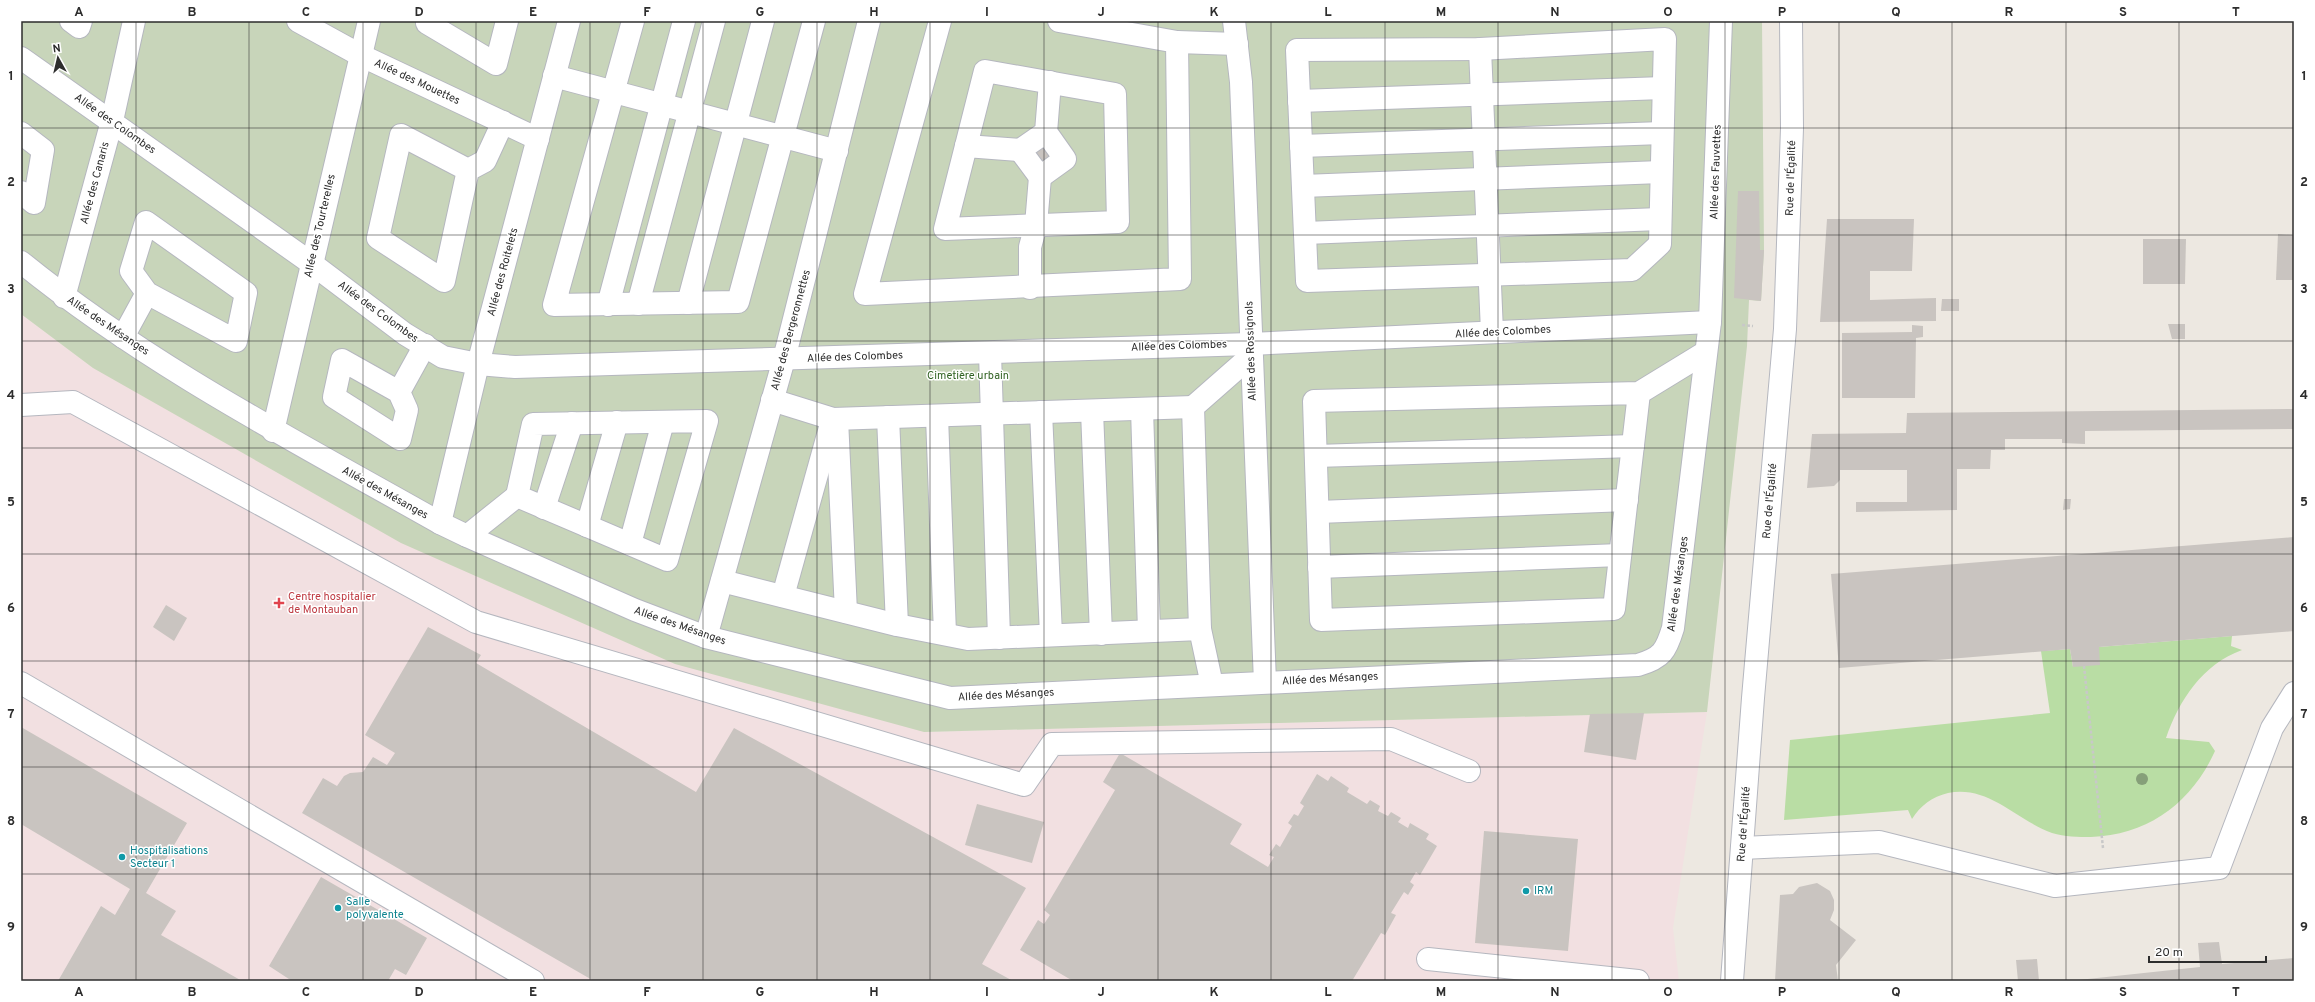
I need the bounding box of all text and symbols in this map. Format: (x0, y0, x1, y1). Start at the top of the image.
text: A (74, 5, 84, 21)
text: B (188, 5, 197, 21)
text: C (302, 5, 310, 21)
text: D (414, 5, 424, 21)
text: E (529, 5, 537, 21)
text: F (643, 5, 651, 21)
text: G (756, 5, 765, 21)
text: H (869, 5, 879, 21)
text: I (985, 5, 989, 21)
text: J (1097, 5, 1105, 21)
text: K (1209, 5, 1219, 21)
text: L (1324, 5, 1332, 21)
text: M (1436, 5, 1446, 21)
text: N (1550, 5, 1560, 21)
text: O (1663, 5, 1673, 21)
text: P (1778, 5, 1787, 21)
text: Q (1891, 5, 1901, 21)
text: R (2005, 5, 2014, 21)
text: S (2119, 5, 2127, 21)
text: T (2232, 5, 2240, 21)
north arrow (38, 38, 78, 78)
text: N (52, 42, 62, 57)
street label: Allée des Mouettes (372, 56, 462, 108)
text: 1 (8, 69, 14, 85)
text: 1 (2301, 69, 2307, 85)
street label: Allée des Colombes (72, 91, 158, 157)
street label: Allée des Fauvettes (1707, 124, 1725, 220)
street label: Allée des Canaris (77, 140, 113, 226)
street label: Rue de l'Égalité (1782, 140, 1799, 216)
street label: Allée des Tourterelles (301, 173, 339, 279)
text: 2 (7, 175, 15, 191)
text: 2 (2300, 175, 2308, 191)
street label: Allée des Roitelets (484, 226, 522, 318)
street label: Allée des Bergeronnettes (768, 268, 814, 392)
street label: Allée des Colombes (335, 278, 421, 346)
text: 3 (7, 282, 15, 298)
text: 3 (2300, 282, 2308, 298)
street label: Allée des Mésanges (64, 293, 152, 359)
street label: Allée des Rossignols (1242, 301, 1260, 401)
street label: Allée des Colombes (1455, 322, 1551, 342)
street label: Allée des Colombes (1131, 337, 1227, 355)
street label: Allée des Colombes (807, 348, 903, 366)
park label: Cimetière urbain (927, 369, 1009, 383)
text: 4 (7, 388, 15, 404)
text: 4 (2300, 388, 2308, 404)
street label: Allée des Mésanges (339, 463, 431, 523)
street label: Rue de l'Égalité (1759, 463, 1780, 539)
text: 5 (7, 495, 15, 511)
text: 5 (2300, 495, 2308, 511)
street label: Allée des Mésanges (1664, 535, 1692, 633)
place label: Centre hospitalier de Montauban (288, 590, 377, 617)
marker: Centre hospitalier de Montauban (273, 597, 285, 609)
text: 6 (7, 601, 15, 617)
text: 6 (2300, 601, 2308, 617)
street label: Allée des Mésanges (632, 604, 728, 648)
street label: Allée des Mésanges (1281, 669, 1379, 689)
street label: Allée des Mésanges (957, 685, 1055, 705)
text: 7 (8, 707, 15, 723)
text: 7 (2301, 707, 2308, 723)
street label: Rue de l'Égalité (1733, 786, 1754, 862)
text: 8 (7, 814, 15, 830)
text: 8 (2300, 814, 2308, 830)
place label: Hospitalisations Secteur 1 (130, 844, 208, 871)
marker: Hospitalisations Secteur 1 (117, 852, 127, 862)
place label: IRM (1534, 884, 1553, 898)
marker: IRM (1521, 886, 1531, 896)
place label: Salle polyvalente (346, 895, 404, 922)
marker: Salle polyvalente (333, 903, 343, 913)
text: 9 (7, 920, 15, 936)
text: 9 (2300, 920, 2308, 936)
scale bar (2149, 938, 2266, 964)
text: 20 m (2155, 945, 2183, 961)
text: A (74, 985, 84, 1001)
text: B (188, 985, 197, 1001)
text: C (302, 985, 310, 1001)
text: D (414, 985, 424, 1001)
text: E (529, 985, 537, 1001)
text: F (643, 985, 651, 1001)
text: G (756, 985, 765, 1001)
text: H (869, 985, 879, 1001)
text: I (985, 985, 989, 1001)
text: J (1097, 985, 1105, 1001)
text: K (1209, 985, 1219, 1001)
text: L (1324, 985, 1332, 1001)
text: M (1436, 985, 1446, 1001)
text: N (1550, 985, 1560, 1001)
text: O (1663, 985, 1673, 1001)
text: P (1778, 985, 1787, 1001)
text: Q (1891, 985, 1901, 1001)
text: R (2005, 985, 2014, 1001)
text: S (2119, 985, 2127, 1001)
text: T (2232, 985, 2240, 1001)

